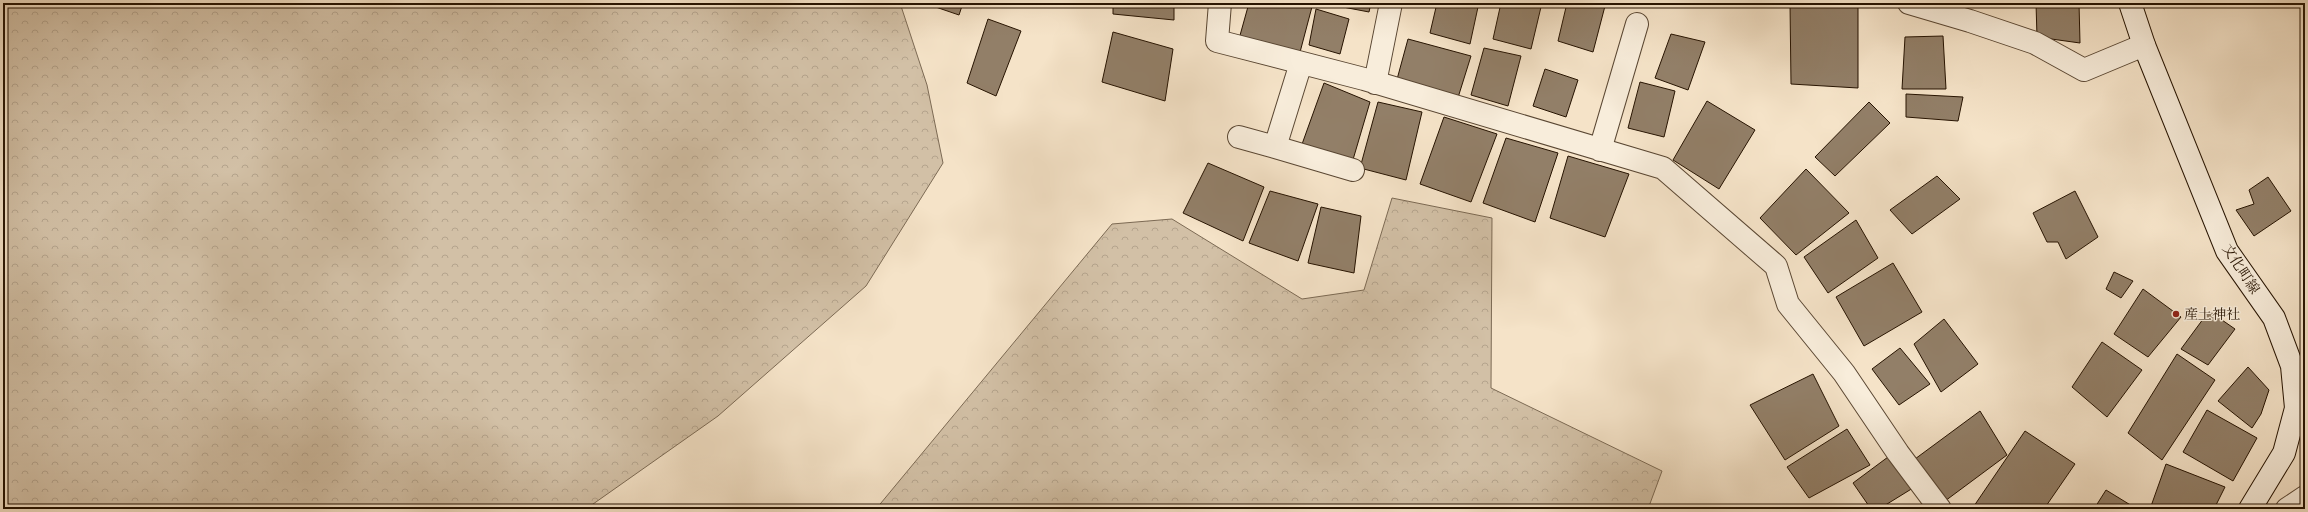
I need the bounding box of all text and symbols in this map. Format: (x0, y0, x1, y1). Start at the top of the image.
street label: 文化町線 (2219, 241, 2263, 297)
place label: 産土神社 (2184, 306, 2240, 323)
marker: 産土神社 (2171, 309, 2181, 319)

